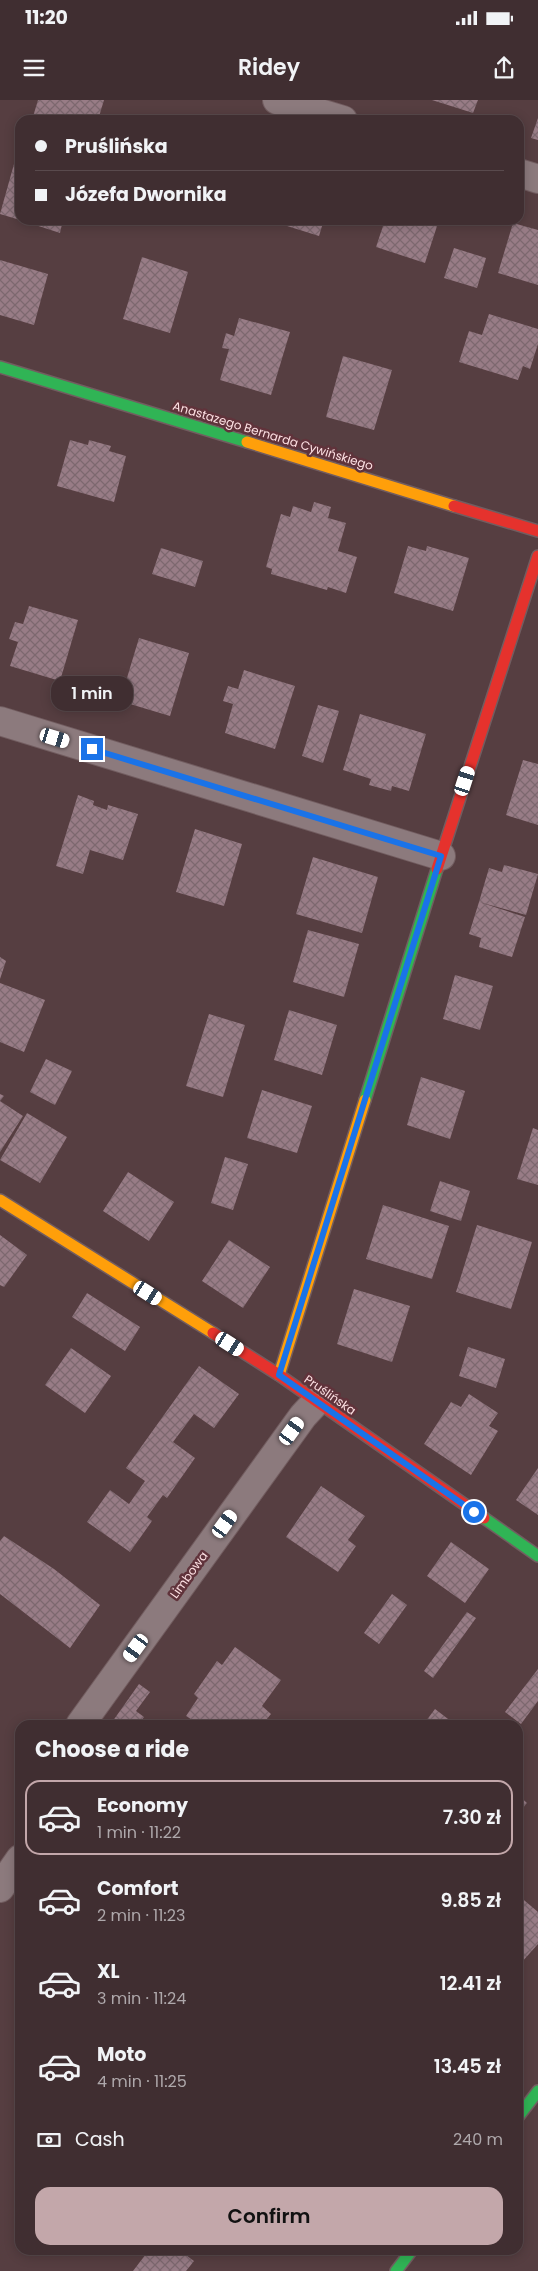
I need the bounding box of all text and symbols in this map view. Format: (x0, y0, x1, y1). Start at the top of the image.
text: 11:20 (25, 4, 68, 31)
text: Ridey (238, 52, 300, 83)
icon: menu (20, 54, 48, 82)
icon: share (490, 54, 518, 82)
text: Pruślińska (65, 133, 168, 160)
text: Józefa Dwornika (65, 181, 227, 208)
street label: Anastazego Bernarda Cywińskiego (171, 397, 376, 474)
callout: 1 min (51, 676, 133, 712)
text: 1 min (71, 682, 113, 705)
car (38, 726, 71, 750)
route end (81, 738, 103, 760)
car (453, 764, 476, 798)
car (131, 1279, 164, 1307)
car (213, 1330, 246, 1358)
street label: Pruślińska (301, 1371, 360, 1419)
car (277, 1414, 306, 1448)
route start (463, 1501, 485, 1523)
car (210, 1507, 239, 1541)
street label: Limbowa (166, 1548, 211, 1602)
car (121, 1631, 150, 1665)
text: Choose a ride (35, 1734, 189, 1765)
text: Economy (97, 1792, 188, 1819)
icon: car (37, 1795, 82, 1840)
text: 7.30 zł (443, 1804, 501, 1831)
text: 1 min · 11:22 (97, 1821, 181, 1844)
text: Comfort (97, 1875, 179, 1902)
icon: car (37, 1878, 82, 1923)
text: 9.85 zł (441, 1887, 501, 1914)
text: 2 min · 11:23 (97, 1904, 185, 1927)
text: XL (97, 1958, 120, 1985)
icon: car (37, 1961, 82, 2006)
text: 12.41 zł (440, 1970, 501, 1997)
text: 3 min · 11:24 (97, 1987, 186, 2010)
text: Moto (97, 2041, 146, 2068)
icon: car (37, 2044, 82, 2089)
text: 13.45 zł (434, 2053, 501, 2080)
text: 4 min · 11:25 (97, 2070, 187, 2093)
icon: cash (35, 2126, 63, 2154)
text: Cash (75, 2126, 125, 2153)
text: 240 m (453, 2128, 503, 2151)
button: Confirm (35, 2187, 503, 2245)

